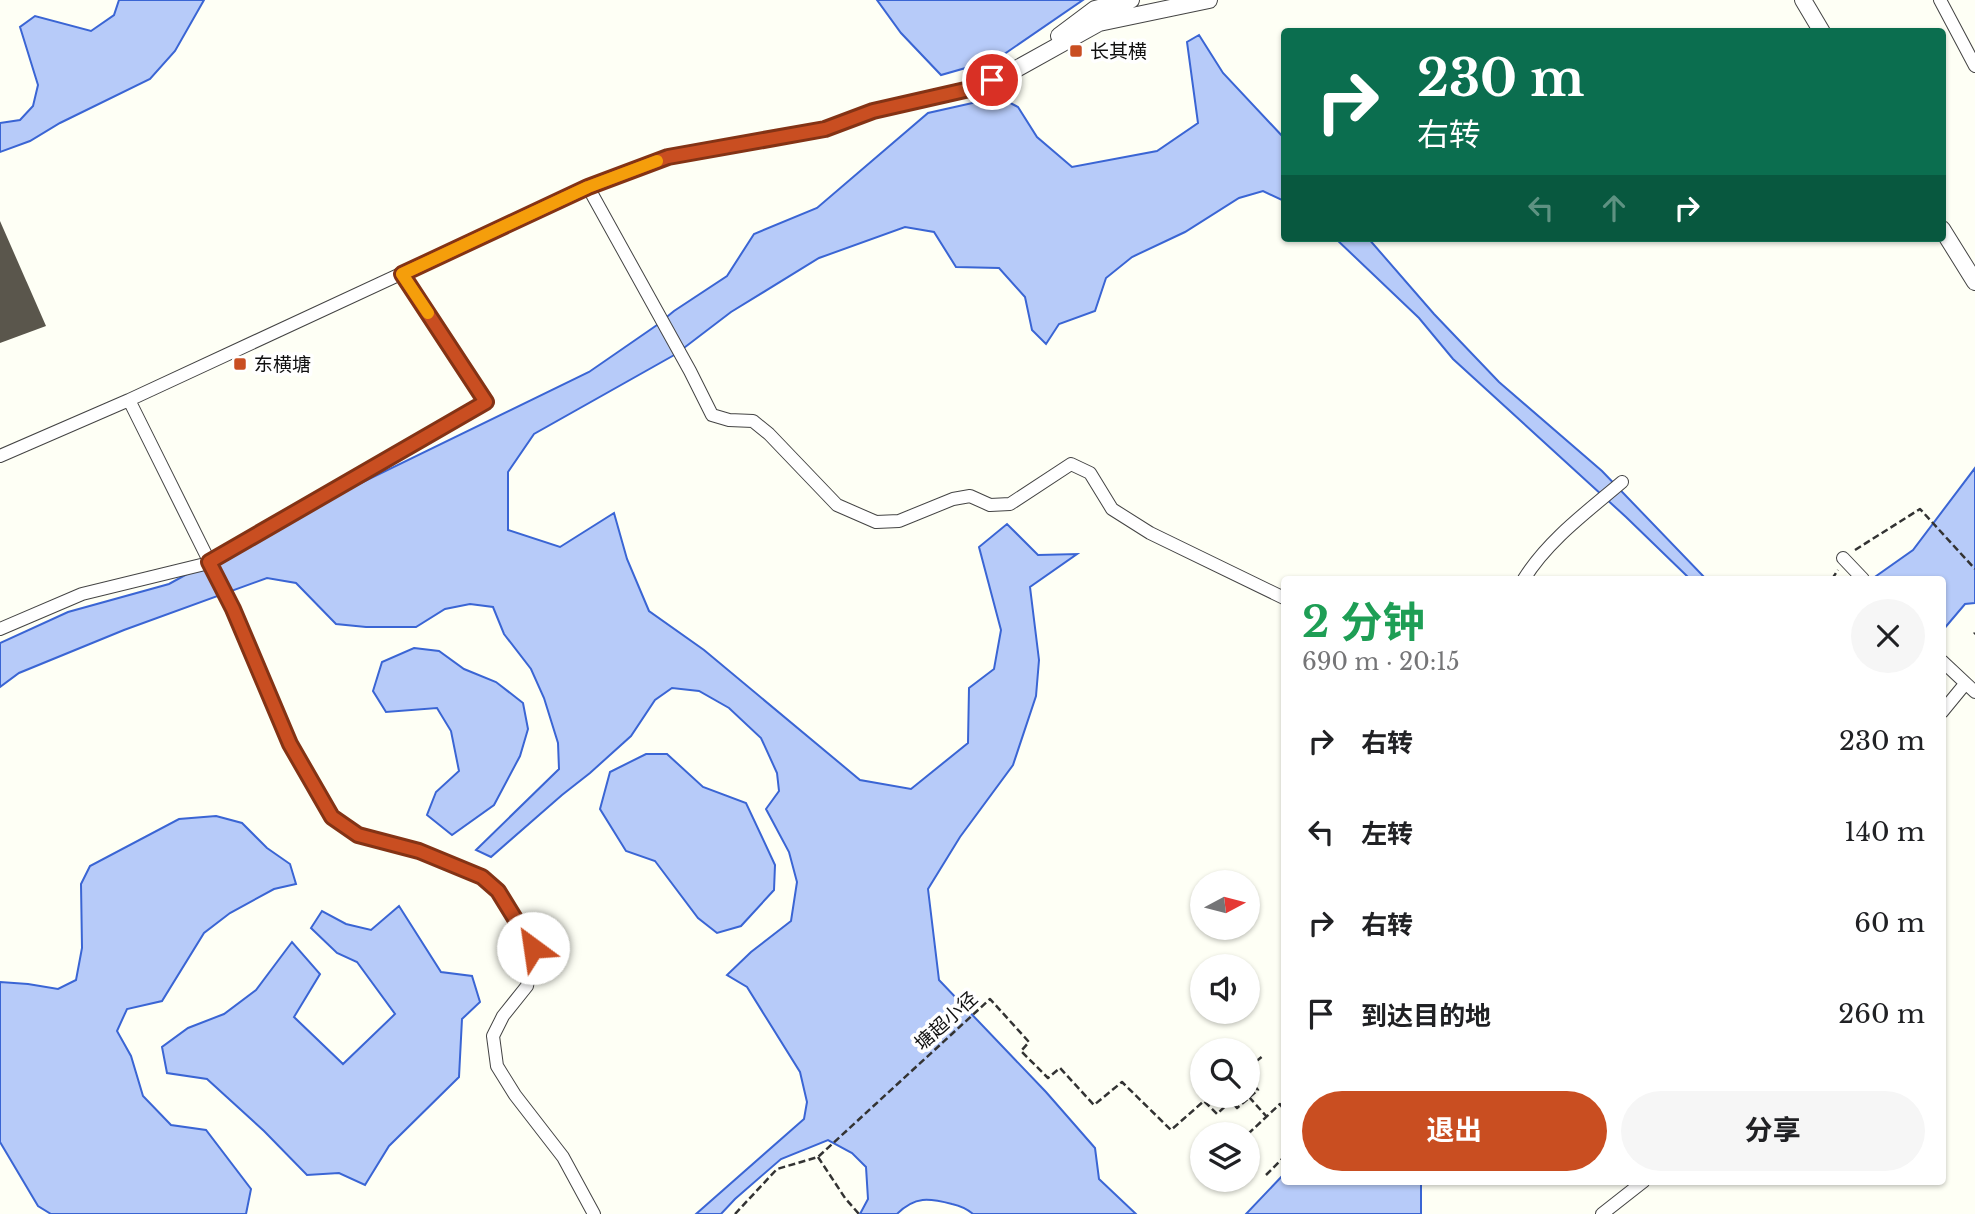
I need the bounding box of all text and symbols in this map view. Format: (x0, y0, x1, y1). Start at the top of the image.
place label: 长其横 (1090, 40, 1147, 63)
marker: 长其横 (1068, 43, 1084, 59)
text: 230 m (1417, 48, 1584, 109)
pin (962, 50, 1022, 110)
icon: right (1302, 56, 1393, 147)
icon: arrive (973, 61, 1011, 99)
text: 右转 (1417, 115, 1481, 155)
icon: left (1522, 189, 1560, 227)
icon: ahead (1595, 189, 1633, 227)
icon: right (1668, 189, 1706, 227)
place label: 东横塘 (254, 353, 311, 376)
marker: 东横塘 (232, 356, 248, 372)
text: 2 分钟 (1302, 596, 1425, 648)
button: close (1851, 599, 1925, 673)
text: 690 m · 20:15 (1302, 648, 1460, 676)
icon: right (1302, 722, 1340, 760)
text: 230 m (1839, 725, 1925, 757)
text: 右转 (1361, 727, 1413, 759)
icon: left (1302, 813, 1340, 851)
text: 140 m (1844, 816, 1925, 848)
text: 左转 (1361, 818, 1413, 850)
north arrow (1190, 870, 1260, 940)
map controls (1190, 870, 1260, 1192)
icon: right (1302, 904, 1340, 942)
text: 60 m (1854, 907, 1925, 939)
text: 右转 (1361, 909, 1413, 941)
position arrow (496, 911, 570, 985)
button: sound (1190, 954, 1260, 1024)
street label: 塘超小径 (910, 987, 982, 1055)
icon: arrive (1302, 995, 1340, 1033)
text: 260 m (1838, 998, 1925, 1030)
text: 到达目的地 (1361, 1000, 1491, 1032)
button: search (1190, 1038, 1260, 1108)
button: 退出 (1302, 1091, 1607, 1171)
button: 分享 (1621, 1091, 1925, 1171)
button: layers (1190, 1122, 1260, 1192)

